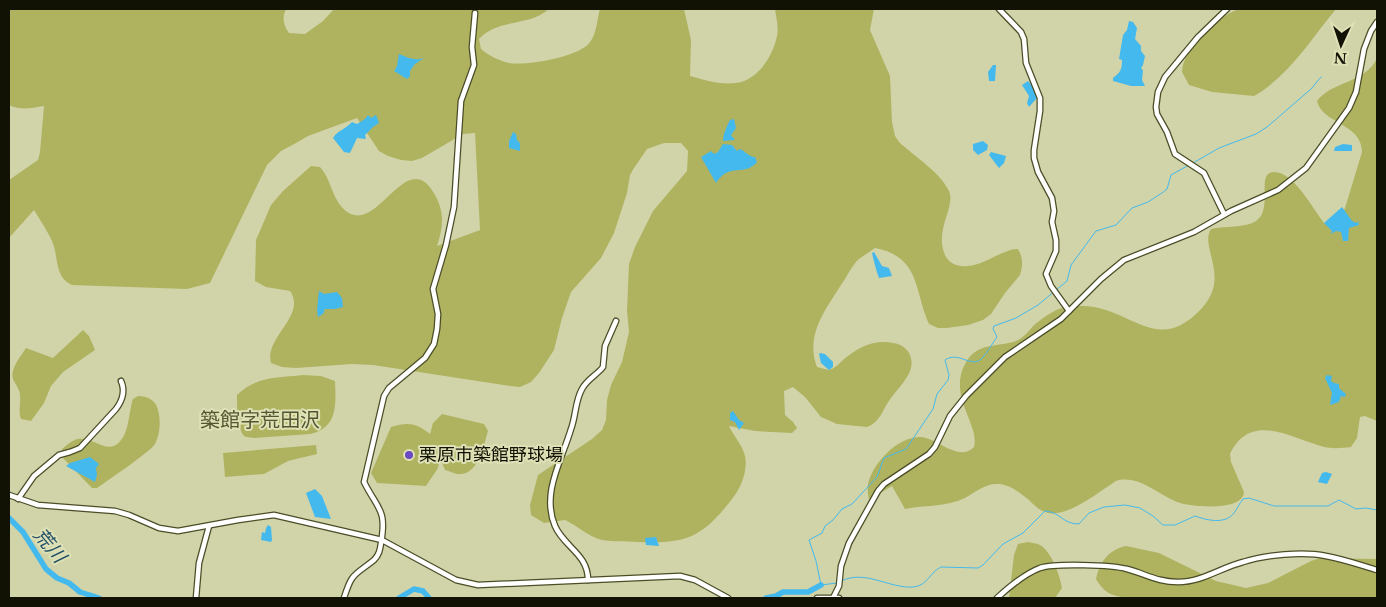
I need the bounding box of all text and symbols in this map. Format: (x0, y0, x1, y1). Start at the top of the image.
north arrow (1316, 20, 1366, 70)
text: N (1333, 49, 1347, 67)
district label: 築館字荒田沢 (200, 408, 320, 432)
place label: 栗原市築館野球場 (419, 444, 563, 466)
marker: 栗原市築館野球場 (403, 449, 415, 461)
water label: 荒川 (29, 523, 72, 569)

